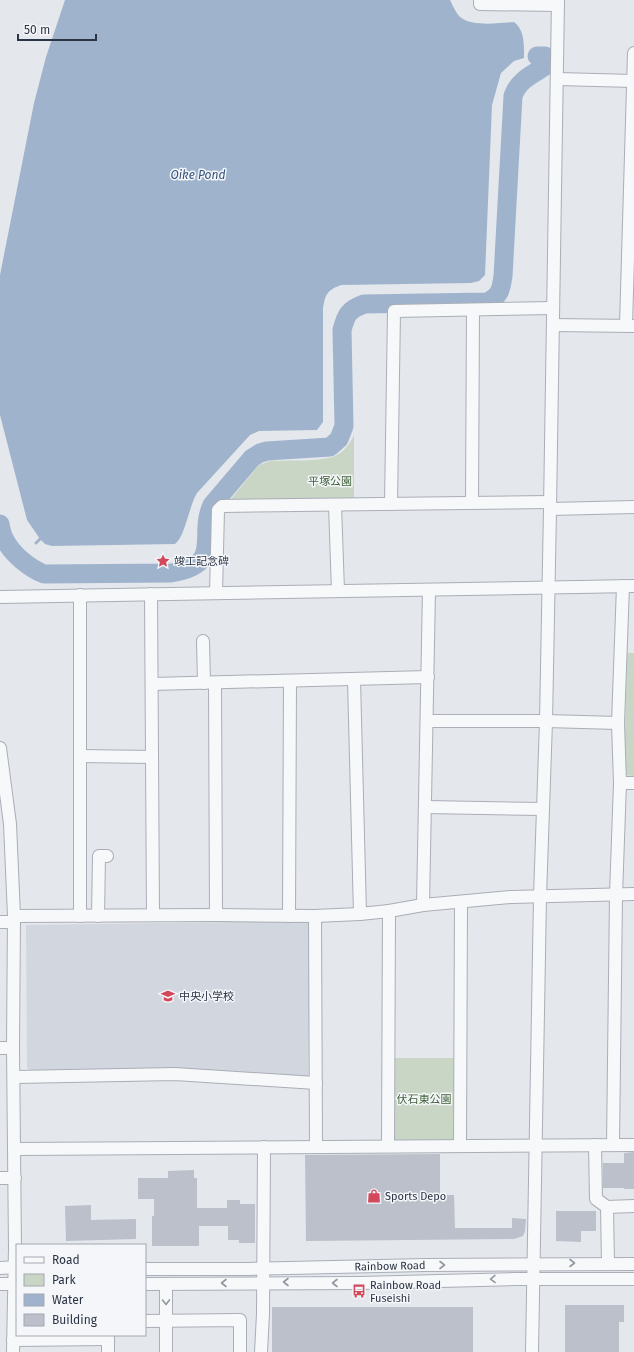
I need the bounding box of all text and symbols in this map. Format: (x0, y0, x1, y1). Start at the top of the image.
scale bar (18, 16, 96, 42)
text: 50 m (24, 23, 50, 37)
water label: Oike Pond (171, 168, 225, 182)
park label: 平塚公園 (308, 475, 352, 488)
place icon: 竣工記念碑 (155, 553, 171, 569)
place label: 竣工記念碑 (174, 555, 229, 568)
school or university icon: 中央小学校 (160, 988, 176, 1004)
place label: 中央小学校 (179, 990, 234, 1003)
park label: 伏石東公園 (397, 1093, 452, 1106)
shop icon: Sports Depo (366, 1188, 382, 1204)
place label: Sports Depo (385, 1190, 446, 1203)
legend (16, 1244, 146, 1336)
text: Road (52, 1253, 80, 1267)
street label: Rainbow Road (354, 1259, 426, 1274)
one-way arrow (569, 1259, 575, 1267)
one-way arrow (439, 1261, 445, 1269)
text: Park (52, 1273, 76, 1287)
one-way arrow (490, 1275, 496, 1283)
one-way arrow (283, 1278, 289, 1286)
one-way arrow (221, 1279, 227, 1287)
one-way arrow (332, 1279, 338, 1287)
place label: Rainbow Road Fuseishi (370, 1279, 441, 1305)
bus stop icon: Rainbow Road Fuseishi (351, 1283, 367, 1299)
text: Water (52, 1293, 84, 1307)
one-way arrow (162, 1299, 170, 1305)
text: Building (52, 1313, 98, 1327)

